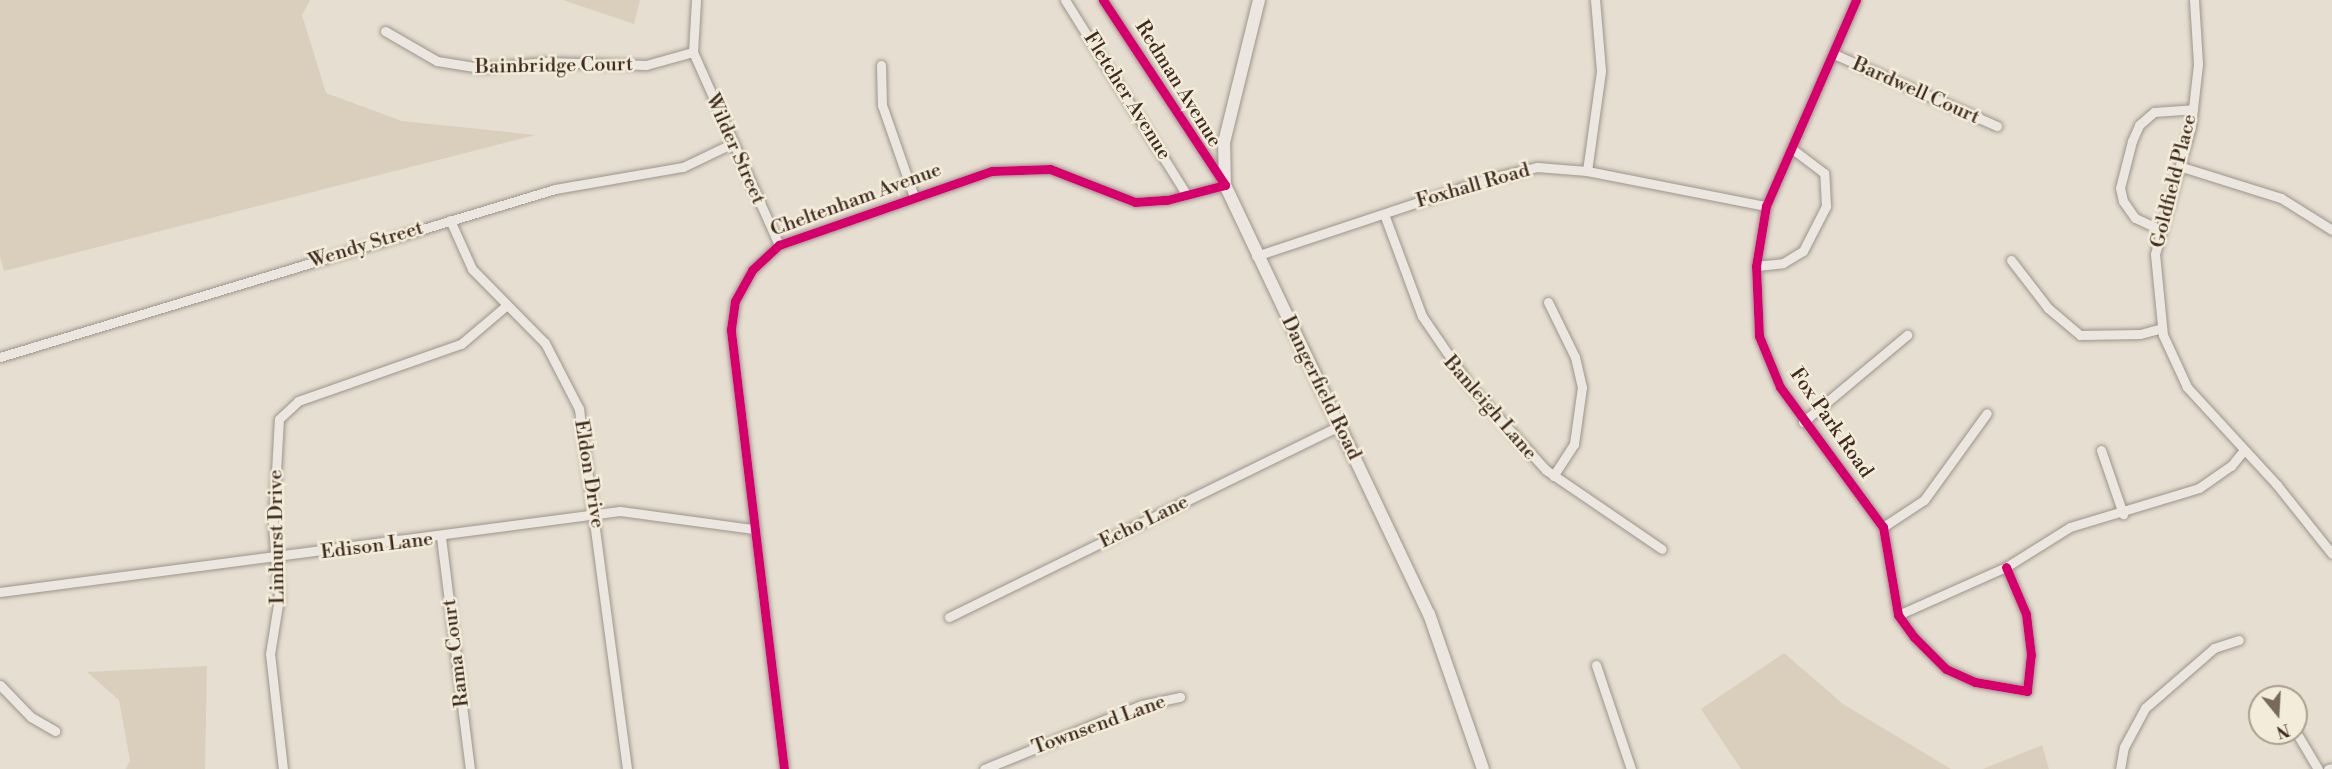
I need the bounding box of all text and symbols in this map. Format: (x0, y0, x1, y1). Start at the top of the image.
street label: Redman Avenue (1129, 16, 1227, 152)
street label: Fletcher Avenue (1078, 27, 1176, 165)
street label: Bardwell Court (1849, 52, 1983, 130)
street label: Bainbridge Court (475, 53, 633, 79)
street label: Wilder Street (700, 90, 770, 208)
street label: Goldfield Place (2146, 112, 2202, 250)
street label: Cheltenham Avenue (767, 158, 945, 242)
street label: Foxhall Road (1413, 158, 1533, 214)
street label: Wendy Street (306, 216, 426, 274)
street label: Dangerfield Road (1276, 312, 1366, 464)
street label: Banleigh Lane (1438, 351, 1542, 465)
street label: Fox Park Road (1784, 363, 1878, 483)
street label: Eldon Drive (569, 418, 609, 530)
street label: Linhurst Drive (264, 469, 290, 605)
street label: Echo Lane (1095, 490, 1193, 554)
street label: Edison Lane (319, 527, 435, 565)
street label: Rama Court (437, 598, 475, 708)
north arrow (2248, 685, 2308, 745)
street label: Townsend Lane (1029, 690, 1169, 760)
text: N (2274, 719, 2292, 742)

